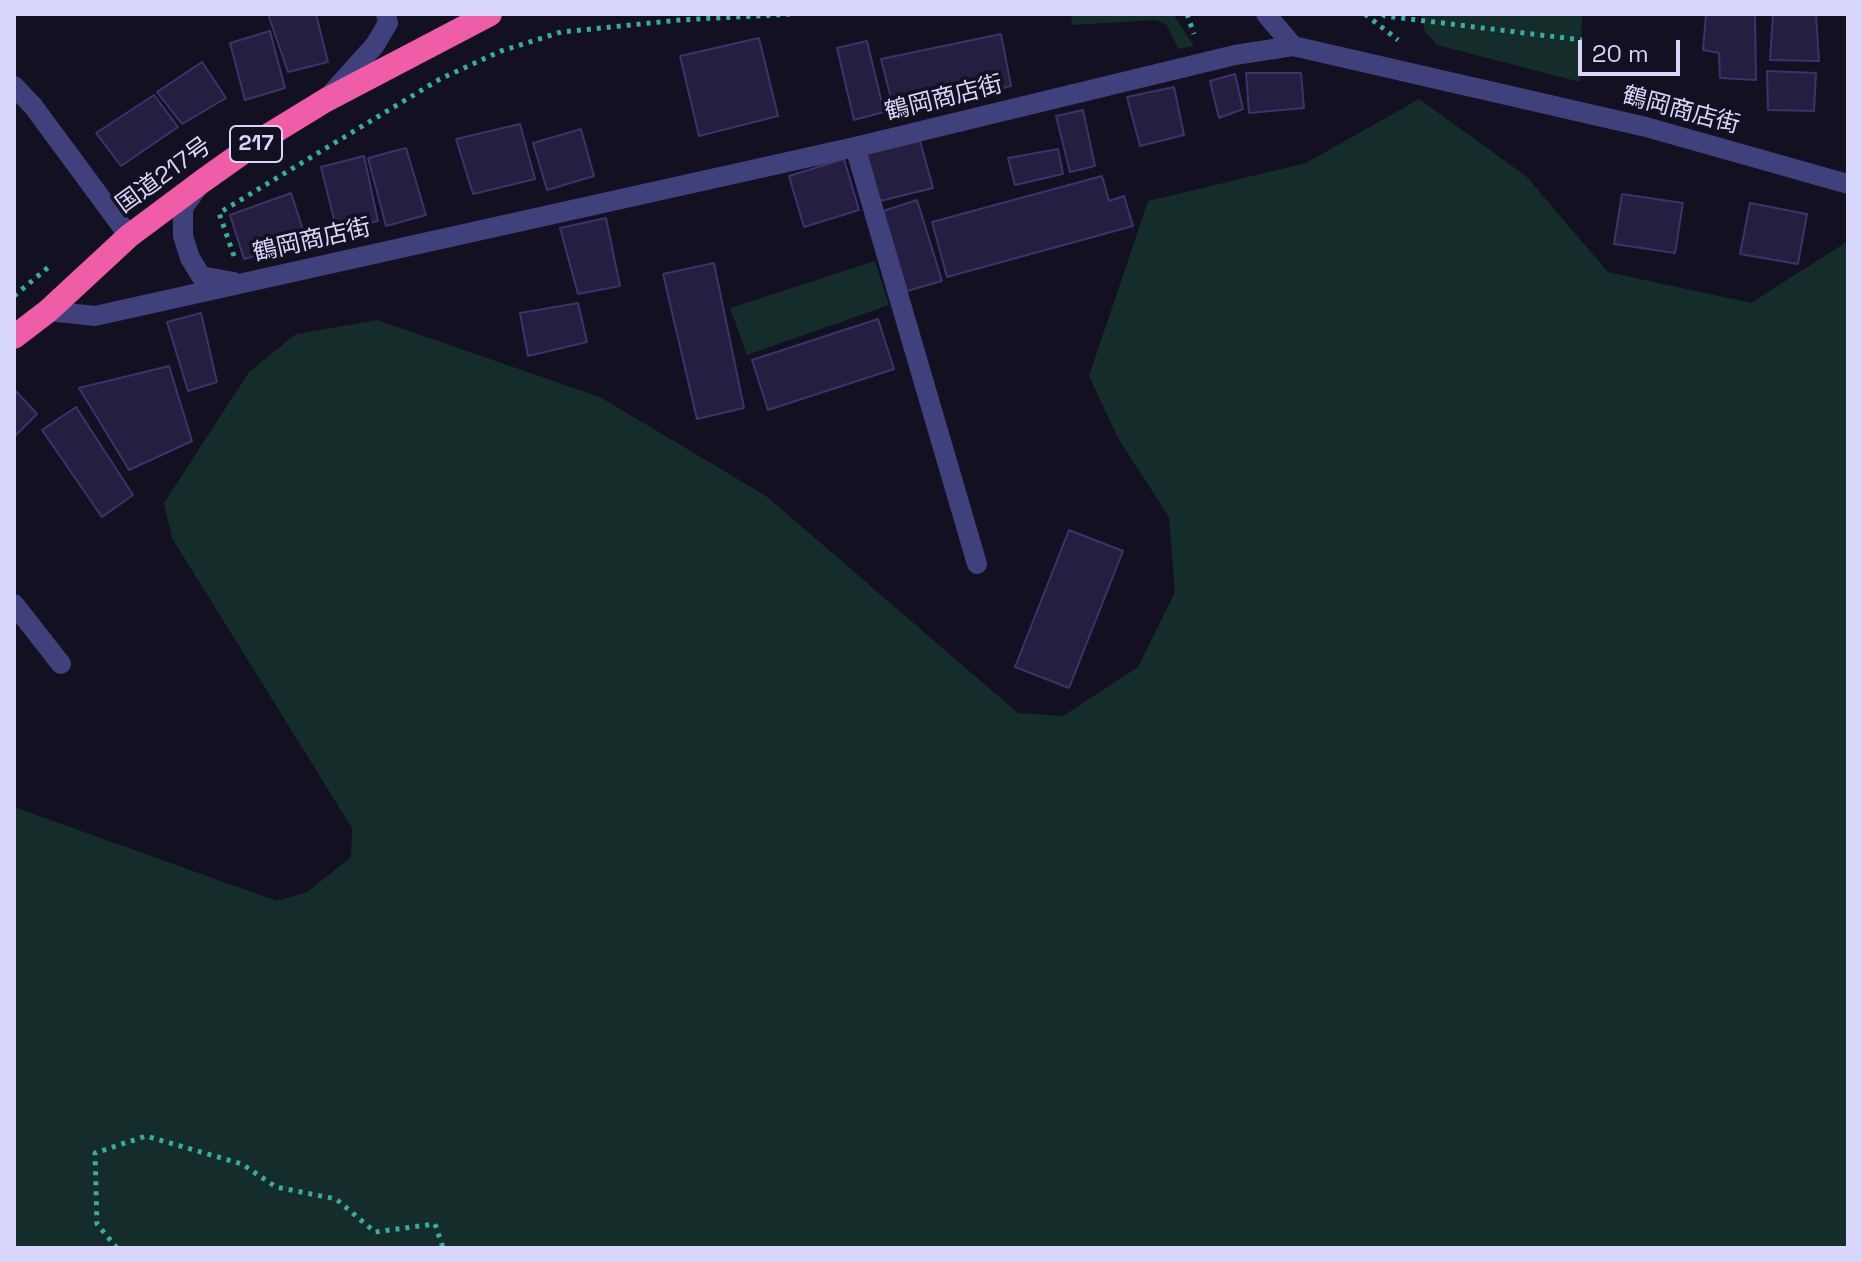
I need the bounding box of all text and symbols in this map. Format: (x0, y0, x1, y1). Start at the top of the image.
scale bar (1582, 24, 1684, 74)
text: 20 m (1592, 38, 1649, 69)
street label: 鶴岡商店街 (882, 71, 1006, 127)
street label: 鶴岡商店街 (1619, 82, 1743, 140)
road number: 217 (230, 126, 282, 162)
street label: 国道217号 (111, 132, 217, 220)
street label: 鶴岡商店街 (250, 213, 374, 269)

